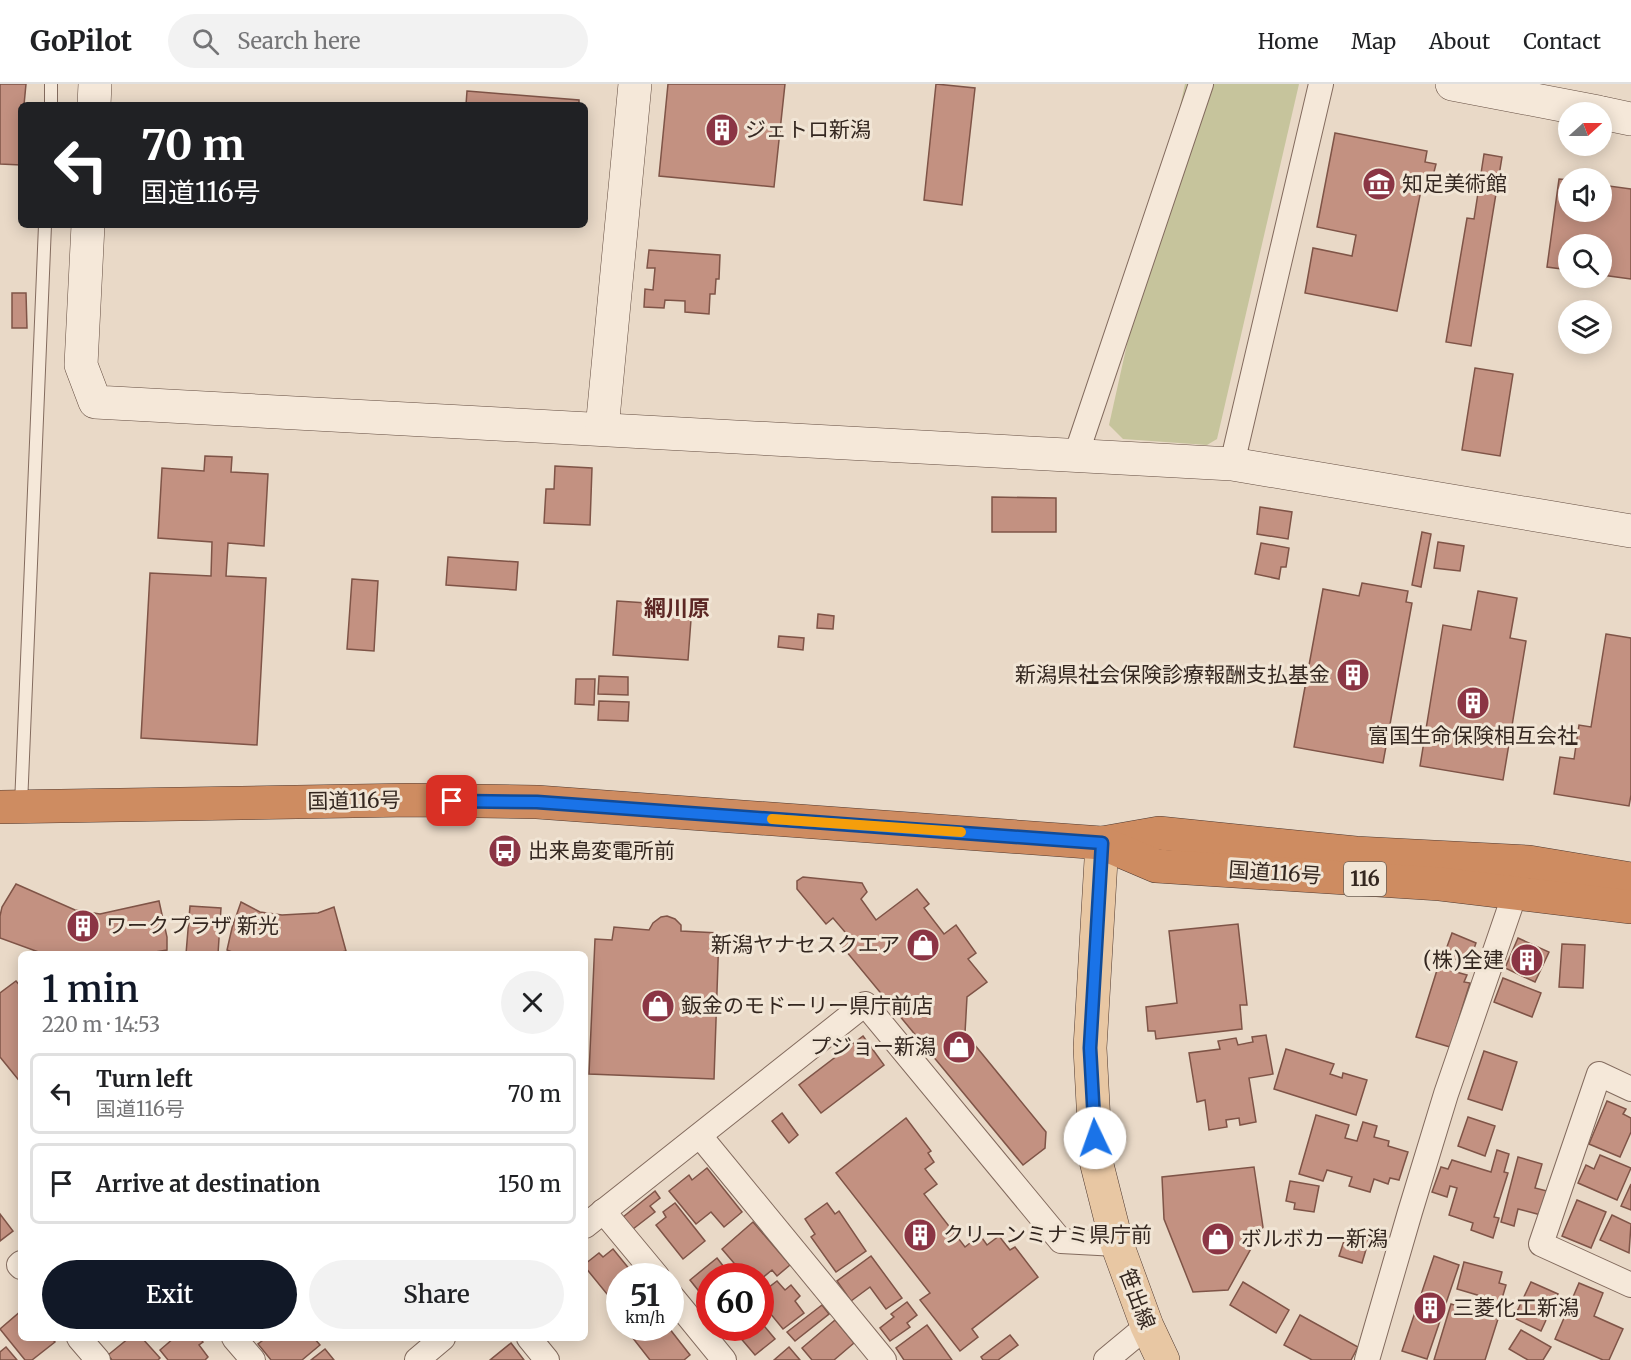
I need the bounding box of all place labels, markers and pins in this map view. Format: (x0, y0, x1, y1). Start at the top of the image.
building icon: ジェトロ新潟 (704, 112, 740, 148)
place label: ジェトロ新潟 (745, 116, 871, 143)
museum icon: 知足美術館 (1361, 166, 1397, 202)
place label: 知足美術館 (1402, 170, 1507, 197)
building icon: 新潟県社会保険診療報酬支払基金 (1335, 657, 1371, 693)
place label: 新潟県社会保険診療報酬支払基金 (1015, 661, 1330, 688)
building icon: 富国生命保険相互会社 (1455, 685, 1491, 721)
place label: 富国生命保険相互会社 (1368, 722, 1578, 749)
pin (426, 775, 477, 826)
bus stop icon: 出来島変電所前 (487, 833, 523, 869)
place label: 出来島変電所前 (528, 837, 675, 864)
building icon: ワークプラザ 新光 (65, 908, 101, 944)
place label: ワークプラザ 新光 (106, 912, 279, 939)
shop icon: 新潟ヤナセスクエア (905, 927, 941, 963)
place label: 新潟ヤナセスクエア (711, 931, 900, 958)
building icon: (株)全建 (1509, 942, 1545, 978)
place label: (株)全建 (1423, 946, 1504, 973)
shop icon: 鈑金のモドーリー県庁前店 (640, 988, 676, 1024)
place label: 鈑金のモドーリー県庁前店 (681, 992, 933, 1019)
shop icon: プジョー新潟 (941, 1029, 977, 1065)
place label: プジョー新潟 (810, 1033, 936, 1060)
building icon: クリーンミナミ県庁前 (902, 1217, 938, 1253)
place label: クリーンミナミ県庁前 (943, 1221, 1152, 1248)
shop icon: ボルボカー新潟 (1200, 1221, 1236, 1257)
place label: ボルボカー新潟 (1241, 1225, 1388, 1252)
building icon: 三菱化工新潟 (1412, 1290, 1448, 1326)
place label: 三菱化工新潟 (1453, 1294, 1579, 1321)

